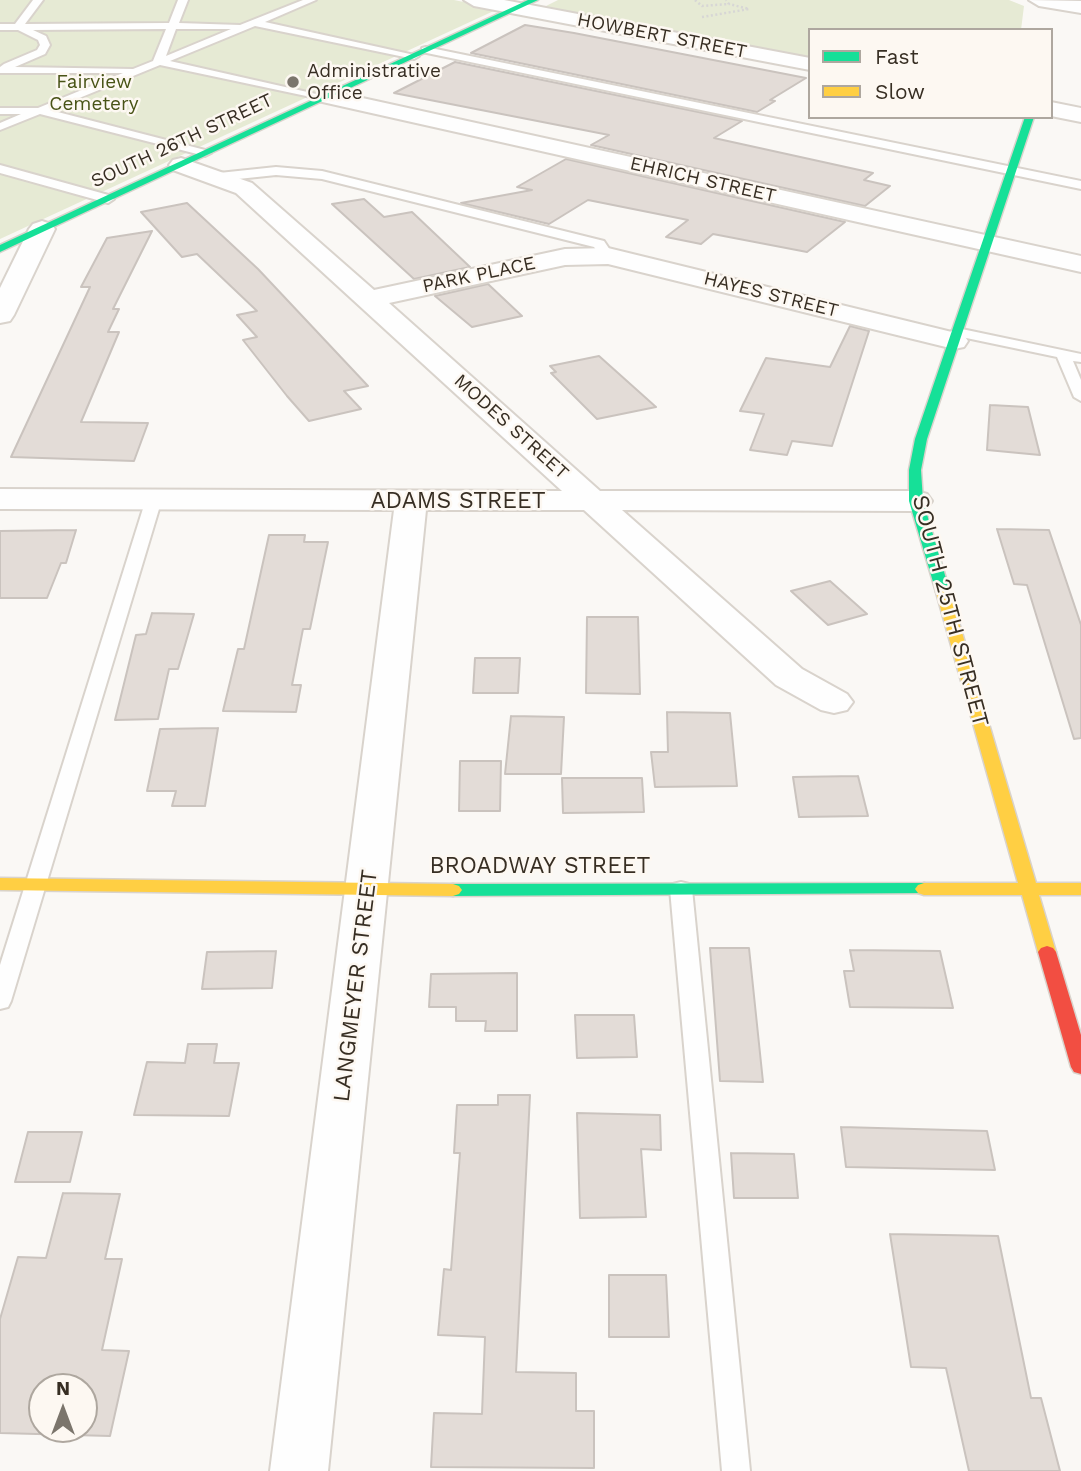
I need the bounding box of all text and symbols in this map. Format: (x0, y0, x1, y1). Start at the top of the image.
street label: HOWBERT STREET (575, 8, 749, 64)
legend (808, 28, 1053, 119)
text: Fast (875, 44, 919, 69)
place label: Administrative Office (307, 60, 441, 104)
park label: Fairview Cemetery (49, 71, 139, 115)
marker: Administrative Office (285, 74, 301, 90)
text: Slow (875, 79, 925, 104)
street label: SOUTH 26TH STREET (88, 89, 276, 193)
street label: EHRICH STREET (628, 152, 778, 208)
street label: PARK PLACE (420, 252, 538, 298)
street label: HAYES STREET (701, 267, 841, 323)
street label: MODES STREET (449, 370, 573, 484)
street label: ADAMS STREET (370, 487, 546, 515)
street label: SOUTH 25TH STREET (906, 492, 994, 730)
street label: BROADWAY STREET (430, 852, 650, 880)
street label: LANGMEYER STREET (328, 868, 384, 1104)
north arrow (28, 1373, 98, 1443)
text: N (56, 1377, 70, 1400)

